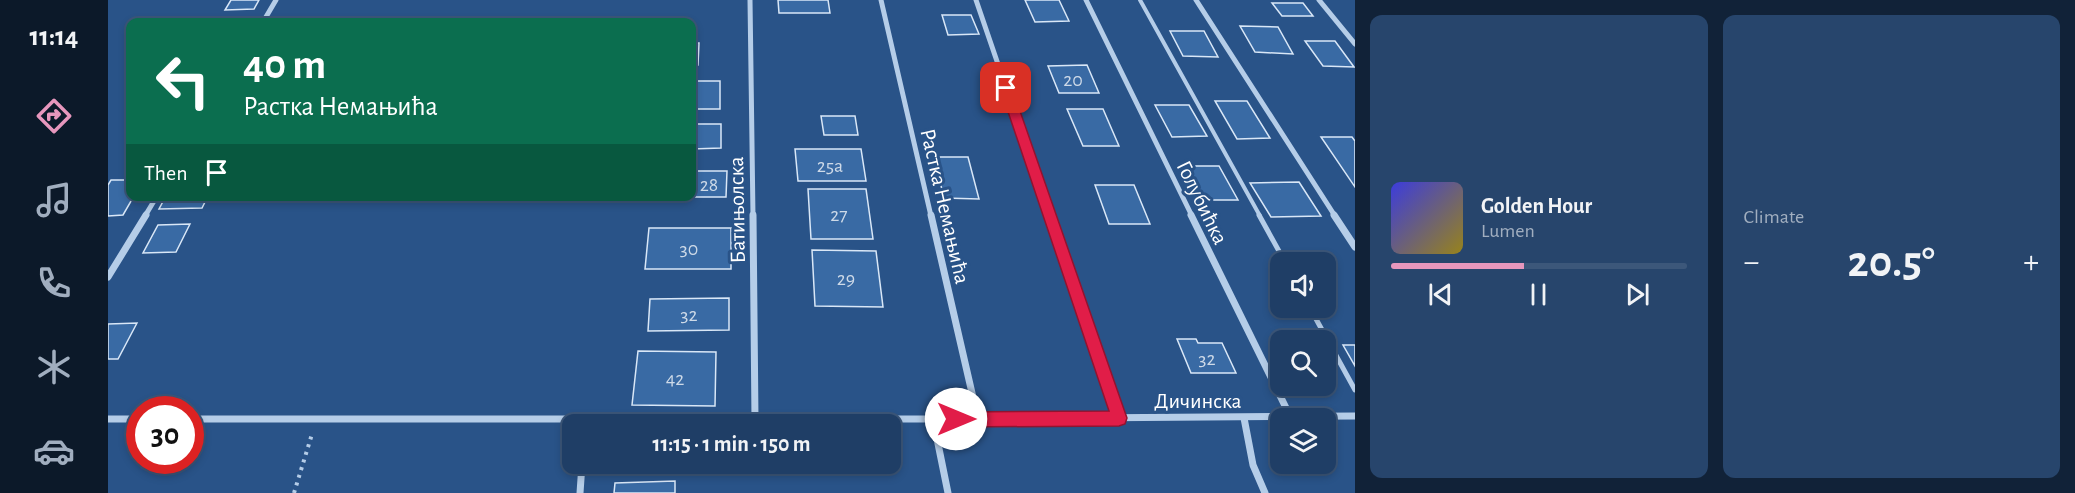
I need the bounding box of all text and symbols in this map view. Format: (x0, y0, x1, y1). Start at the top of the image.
text: 11:14 (30, 23, 78, 50)
icon: left (144, 42, 222, 120)
text: 40 m (243, 44, 326, 86)
pin (980, 62, 1031, 113)
house number: 20 (1063, 70, 1083, 90)
icon: arrive (989, 71, 1022, 104)
text: Растка Немањића (243, 93, 438, 120)
icon: directions (33, 95, 75, 137)
street label: Растка Немањића (916, 126, 974, 286)
icon: arrive (200, 156, 233, 189)
street label: Батињолска (725, 156, 749, 263)
house number: 25a (817, 156, 843, 176)
street label: Голубићка (1172, 157, 1232, 248)
text: Then (144, 162, 188, 184)
house number: 28 (700, 175, 718, 195)
icon: music (33, 179, 75, 221)
text: Golden Hour (1481, 195, 1592, 217)
house number: 27 (830, 205, 848, 225)
text: Climate (1744, 207, 1804, 227)
text: Lumen (1481, 221, 1535, 241)
house number: 30 (680, 239, 698, 259)
text: 20.5° (1847, 240, 1935, 285)
text: − (1744, 246, 1759, 279)
text: + (2023, 246, 2039, 279)
map controls (1270, 252, 1336, 474)
button: sound (1270, 252, 1336, 318)
icon: phone (33, 262, 75, 304)
house number: 29 (837, 269, 855, 289)
icon: previous (1424, 278, 1457, 311)
icon: pause (1522, 278, 1555, 311)
icon: next (1621, 278, 1654, 311)
house number: 32 (680, 305, 698, 325)
button: search (1270, 330, 1336, 396)
icon: climate (33, 346, 75, 388)
house number: 32 (1198, 349, 1216, 369)
house number: 42 (666, 369, 684, 389)
position arrow (924, 387, 988, 451)
street label: Дичинска (1154, 390, 1242, 412)
speed limit sign: 30 (126, 396, 204, 474)
button: layers (1270, 408, 1336, 474)
icon: car (33, 430, 75, 472)
text: 11:15 · 1 min · 150 m (652, 433, 811, 455)

